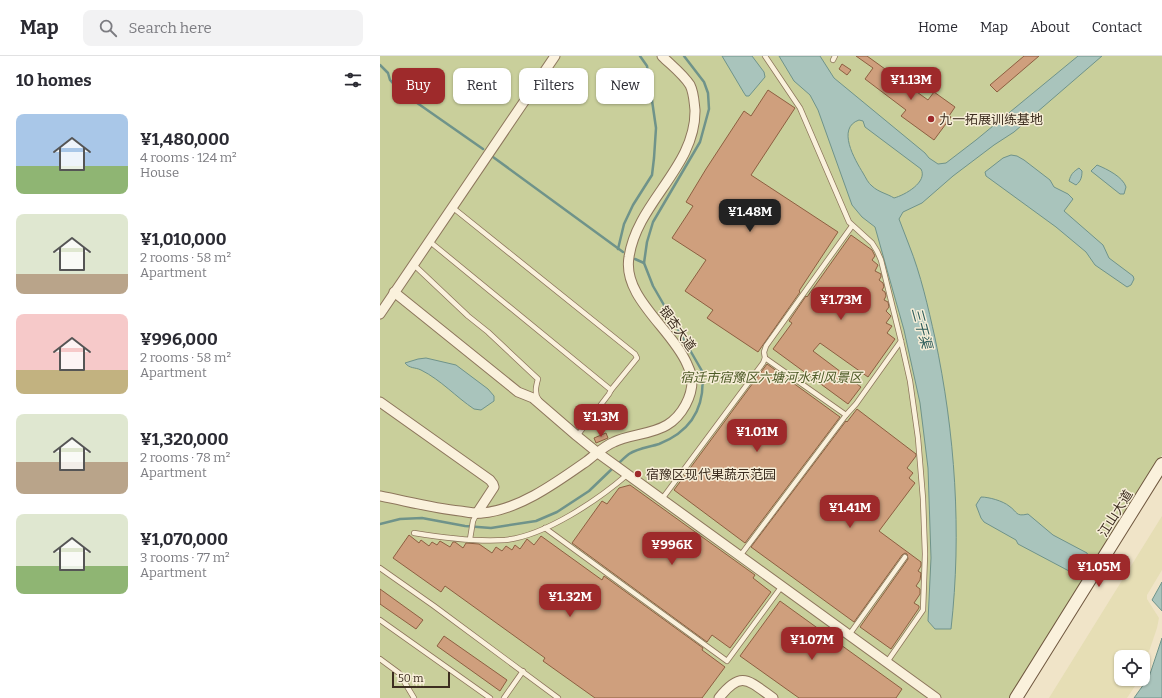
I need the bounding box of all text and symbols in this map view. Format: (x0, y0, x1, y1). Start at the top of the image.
search box (83, 10, 363, 46)
text: Map (20, 16, 59, 39)
icon: search (97, 17, 119, 39)
text: Search here (129, 19, 212, 37)
text: Home (918, 19, 958, 36)
text: Map (980, 19, 1008, 36)
text: About (1030, 19, 1070, 36)
text: Contact (1092, 19, 1142, 36)
pin: ¥1.13M (878, 67, 944, 101)
chip: Buy (392, 68, 445, 104)
chip: Rent (453, 68, 511, 104)
chip: Filters (519, 68, 588, 104)
chip: New (596, 68, 654, 104)
icon: filters (342, 69, 364, 91)
text: 10 homes (16, 70, 92, 91)
text: ¥1.13M (890, 72, 932, 87)
place label: 九一拓展训练基地 (939, 112, 1043, 127)
marker: 九一拓展训练基地 (926, 114, 936, 124)
text: ¥1,480,000 (140, 129, 229, 150)
icon: home (48, 130, 96, 178)
text: 4 rooms · 124 m² (140, 150, 237, 165)
text: House (140, 165, 179, 180)
pin: ¥1.48M (717, 199, 783, 233)
text: ¥1.48M (728, 204, 772, 219)
text: ¥1,010,000 (140, 229, 227, 250)
icon: home (48, 230, 96, 278)
text: 2 rooms · 58 m² (140, 250, 231, 265)
text: Apartment (140, 265, 207, 280)
pin: ¥1.73M (808, 287, 874, 321)
text: ¥1.73M (820, 292, 862, 307)
street label: 银杏大道 (656, 303, 699, 354)
water label: 三干渠 (908, 306, 936, 353)
text: ¥996,000 (140, 329, 218, 350)
icon: home (48, 330, 96, 378)
text: 2 rooms · 58 m² (140, 350, 231, 365)
text: Apartment (140, 365, 207, 380)
park label: 宿迁市宿豫区六塘河水利风景区 (680, 370, 864, 385)
pin: ¥1.3M (573, 404, 629, 438)
text: ¥1.3M (583, 409, 619, 424)
pin: ¥1.01M (724, 419, 790, 453)
text: ¥1.01M (736, 424, 778, 439)
text: ¥1,320,000 (140, 429, 229, 450)
icon: home (48, 430, 96, 478)
text: 2 rooms · 78 m² (140, 450, 230, 465)
text: Apartment (140, 465, 207, 480)
place label: 宿豫区现代果蔬示范园 (646, 467, 776, 482)
marker: 宿豫区现代果蔬示范园 (633, 469, 643, 479)
street label: 江山大道 (1095, 487, 1136, 539)
pin: ¥1.41M (817, 495, 883, 529)
text: ¥1.41M (829, 500, 871, 515)
text: ¥1,070,000 (140, 529, 228, 550)
icon: home (48, 530, 96, 578)
pin: ¥996K (644, 532, 700, 566)
text: ¥996K (651, 537, 693, 552)
text: 3 rooms · 77 m² (140, 550, 230, 565)
pin: ¥1.05M (1066, 554, 1132, 588)
text: ¥1.05M (1077, 559, 1121, 574)
text: Apartment (140, 565, 207, 580)
pin: ¥1.32M (537, 584, 603, 618)
text: ¥1.32M (548, 589, 592, 604)
pin: ¥1.07M (779, 627, 845, 661)
text: ¥1.07M (790, 632, 834, 647)
map controls (1114, 650, 1150, 686)
button: locate (1114, 650, 1150, 686)
scale bar (392, 670, 450, 689)
text: 50 m (398, 672, 424, 685)

